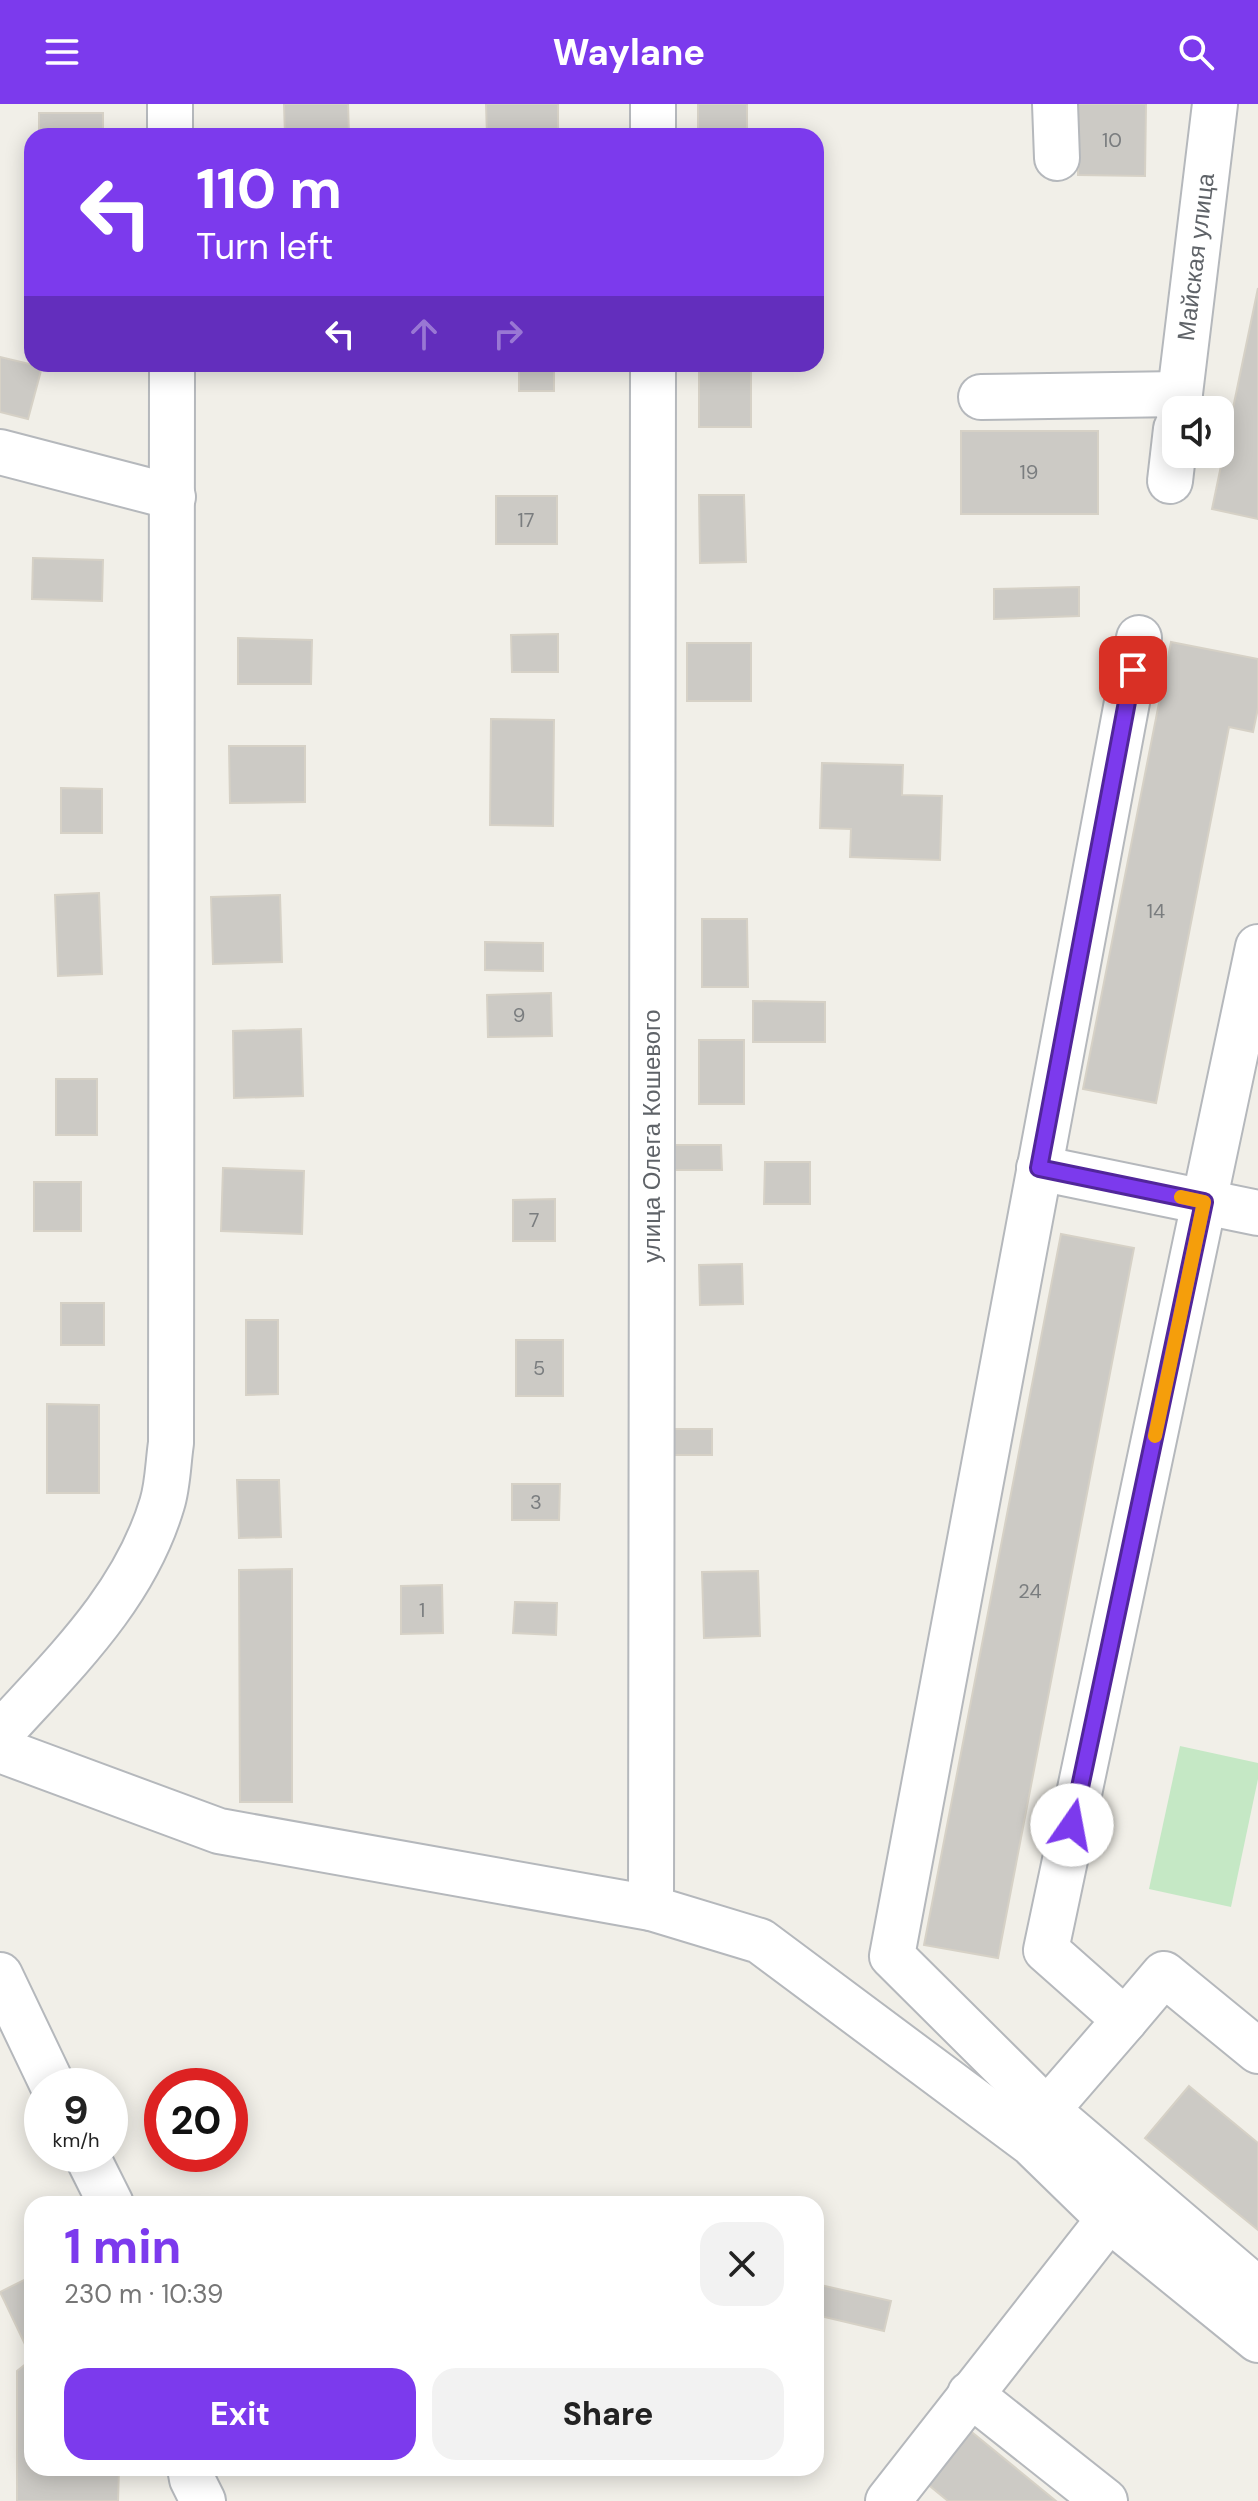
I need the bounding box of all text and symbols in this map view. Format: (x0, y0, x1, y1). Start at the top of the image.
text: Waylane (553, 29, 705, 76)
icon: menu (40, 30, 84, 74)
icon: search (1174, 30, 1218, 74)
house number: 10 (1102, 127, 1122, 153)
text: 110 m (196, 152, 342, 225)
icon: left (64, 160, 168, 264)
street label: Майская улица (1170, 171, 1221, 343)
text: Turn left (196, 223, 333, 270)
icon: left (318, 312, 362, 356)
icon: ahead (402, 312, 446, 356)
icon: right (486, 312, 530, 356)
map controls (1162, 396, 1234, 468)
button: sound (1162, 396, 1234, 468)
house number: 19 (1020, 459, 1038, 485)
house number: 17 (518, 507, 534, 533)
pin (1099, 636, 1167, 704)
icon: arrive (1111, 648, 1155, 692)
house number: 14 (1147, 898, 1165, 924)
house number: 9 (513, 1002, 525, 1028)
street label: улица Олега Кошевого (636, 1009, 667, 1263)
house number: 7 (529, 1207, 539, 1233)
house number: 5 (533, 1355, 545, 1381)
house number: 3 (530, 1489, 542, 1515)
house number: 24 (1018, 1578, 1042, 1604)
house number: 1 (419, 1597, 425, 1623)
position arrow (1030, 1783, 1114, 1867)
speed limit sign: 20 (144, 2068, 248, 2172)
text: 9 (63, 2084, 89, 2136)
text: km/h (52, 2127, 100, 2153)
text: 1 min (64, 2215, 181, 2278)
button: close (700, 2222, 784, 2306)
text: 230 m · 10:39 (64, 2277, 223, 2311)
button: Exit (64, 2368, 416, 2460)
button: Share (432, 2368, 784, 2460)

